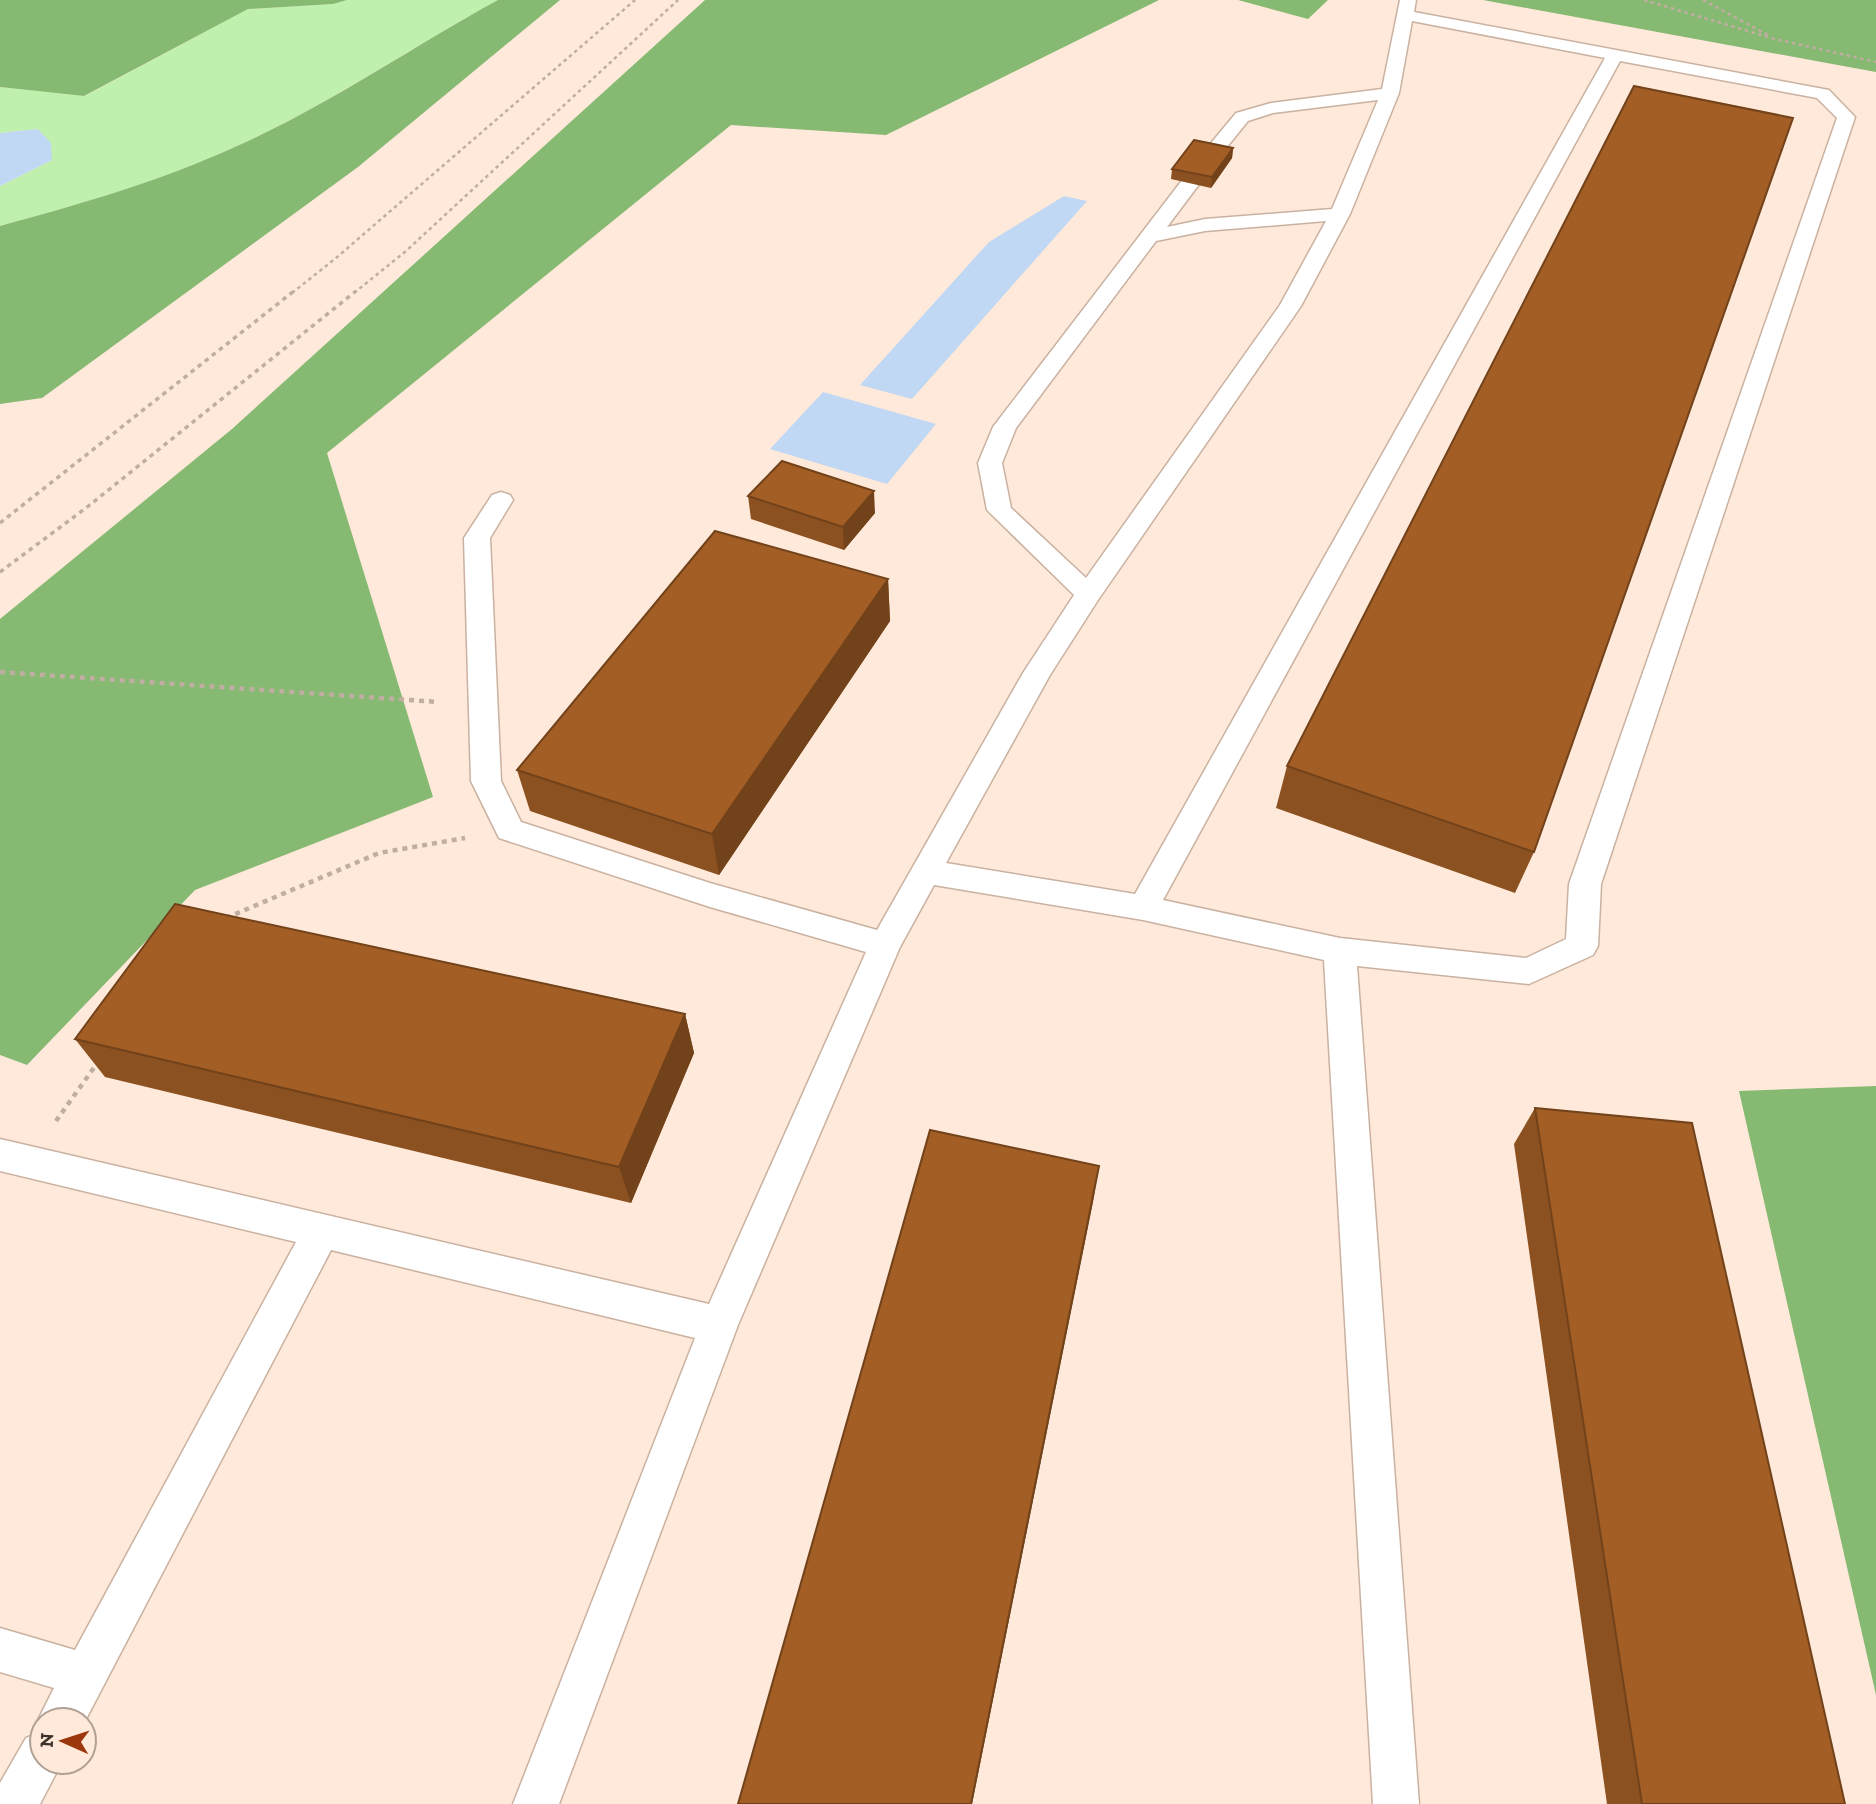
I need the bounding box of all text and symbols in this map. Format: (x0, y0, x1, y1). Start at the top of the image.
north arrow (28, 1706, 98, 1776)
text: N (35, 1732, 58, 1748)

